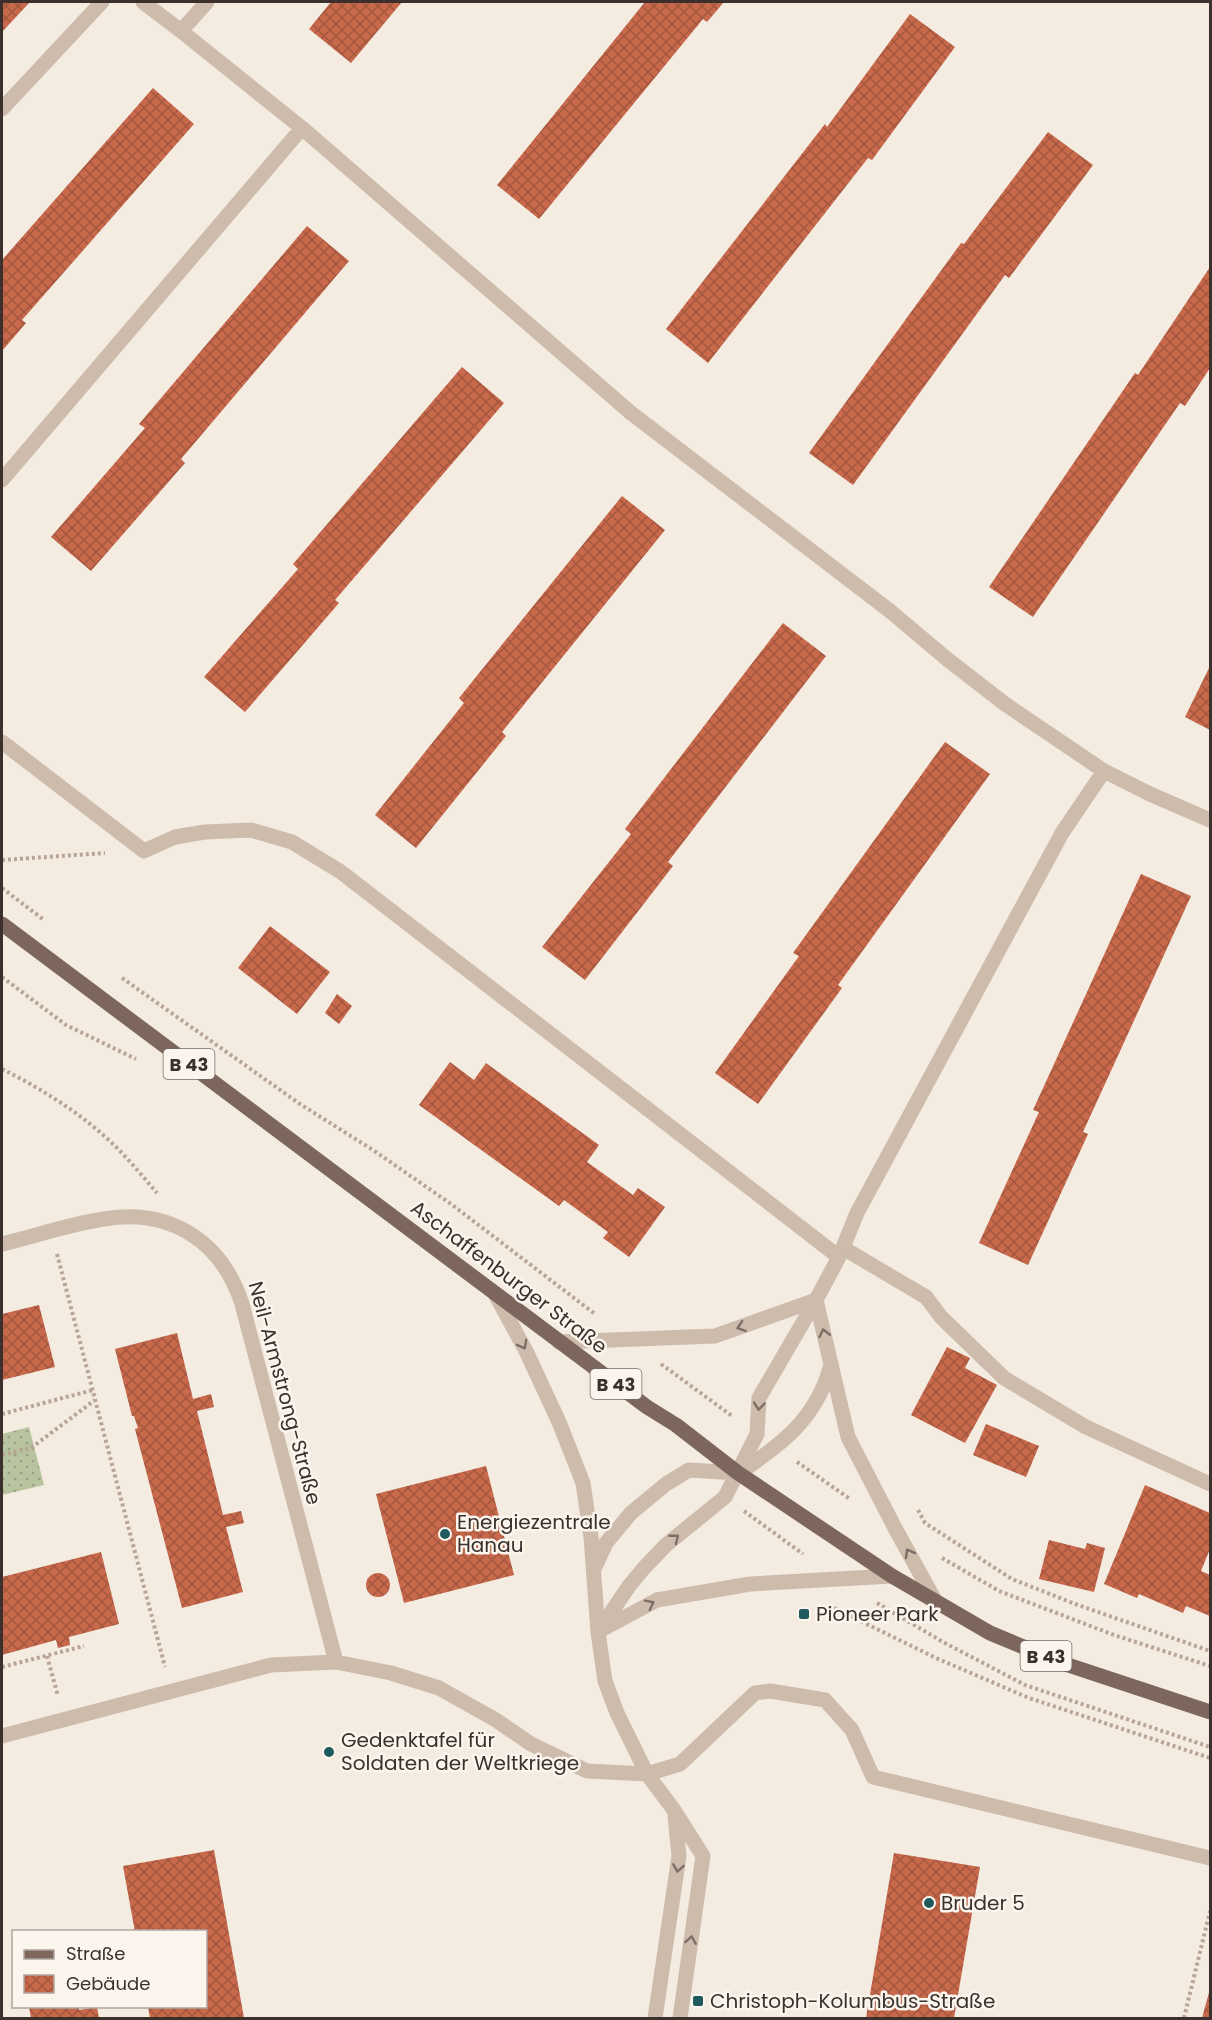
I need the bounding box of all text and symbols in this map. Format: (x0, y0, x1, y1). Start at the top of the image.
road number: B 43 (164, 1049, 214, 1079)
street label: Aschaffenburger Straße (405, 1194, 613, 1360)
street label: Neil-Armstrong-Straße (242, 1278, 328, 1508)
one-way arrow (736, 1319, 747, 1332)
one-way arrow (818, 1329, 831, 1339)
one-way arrow (516, 1339, 527, 1349)
road number: B 43 (590, 1369, 642, 1399)
one-way arrow (753, 1402, 766, 1411)
place label: Energiezentrale Hanau (457, 1508, 611, 1559)
marker: Energiezentrale Hanau (438, 1527, 452, 1541)
one-way arrow (668, 1534, 679, 1545)
one-way arrow (905, 1549, 916, 1559)
one-way arrow (643, 1600, 654, 1612)
place label: Pioneer Park (816, 1600, 939, 1628)
marker: Pioneer Park (797, 1607, 811, 1621)
road number: B 43 (1020, 1641, 1072, 1671)
place label: Gedenktafel für Soldaten der Weltkriege (341, 1726, 579, 1777)
marker: Gedenktafel für Soldaten der Weltkriege (322, 1745, 336, 1759)
one-way arrow (672, 1863, 684, 1872)
place label: Bruder 5 (941, 1889, 1025, 1917)
marker: Bruder 5 (922, 1896, 936, 1910)
legend (12, 1930, 207, 2008)
one-way arrow (685, 1935, 697, 1944)
text: Straße (66, 1941, 125, 1966)
text: Gebäude (66, 1971, 150, 1996)
place label: Christoph-Kolumbus-Straße (710, 1987, 995, 2015)
marker: Christoph-Kolumbus-Straße (691, 1994, 705, 2008)

